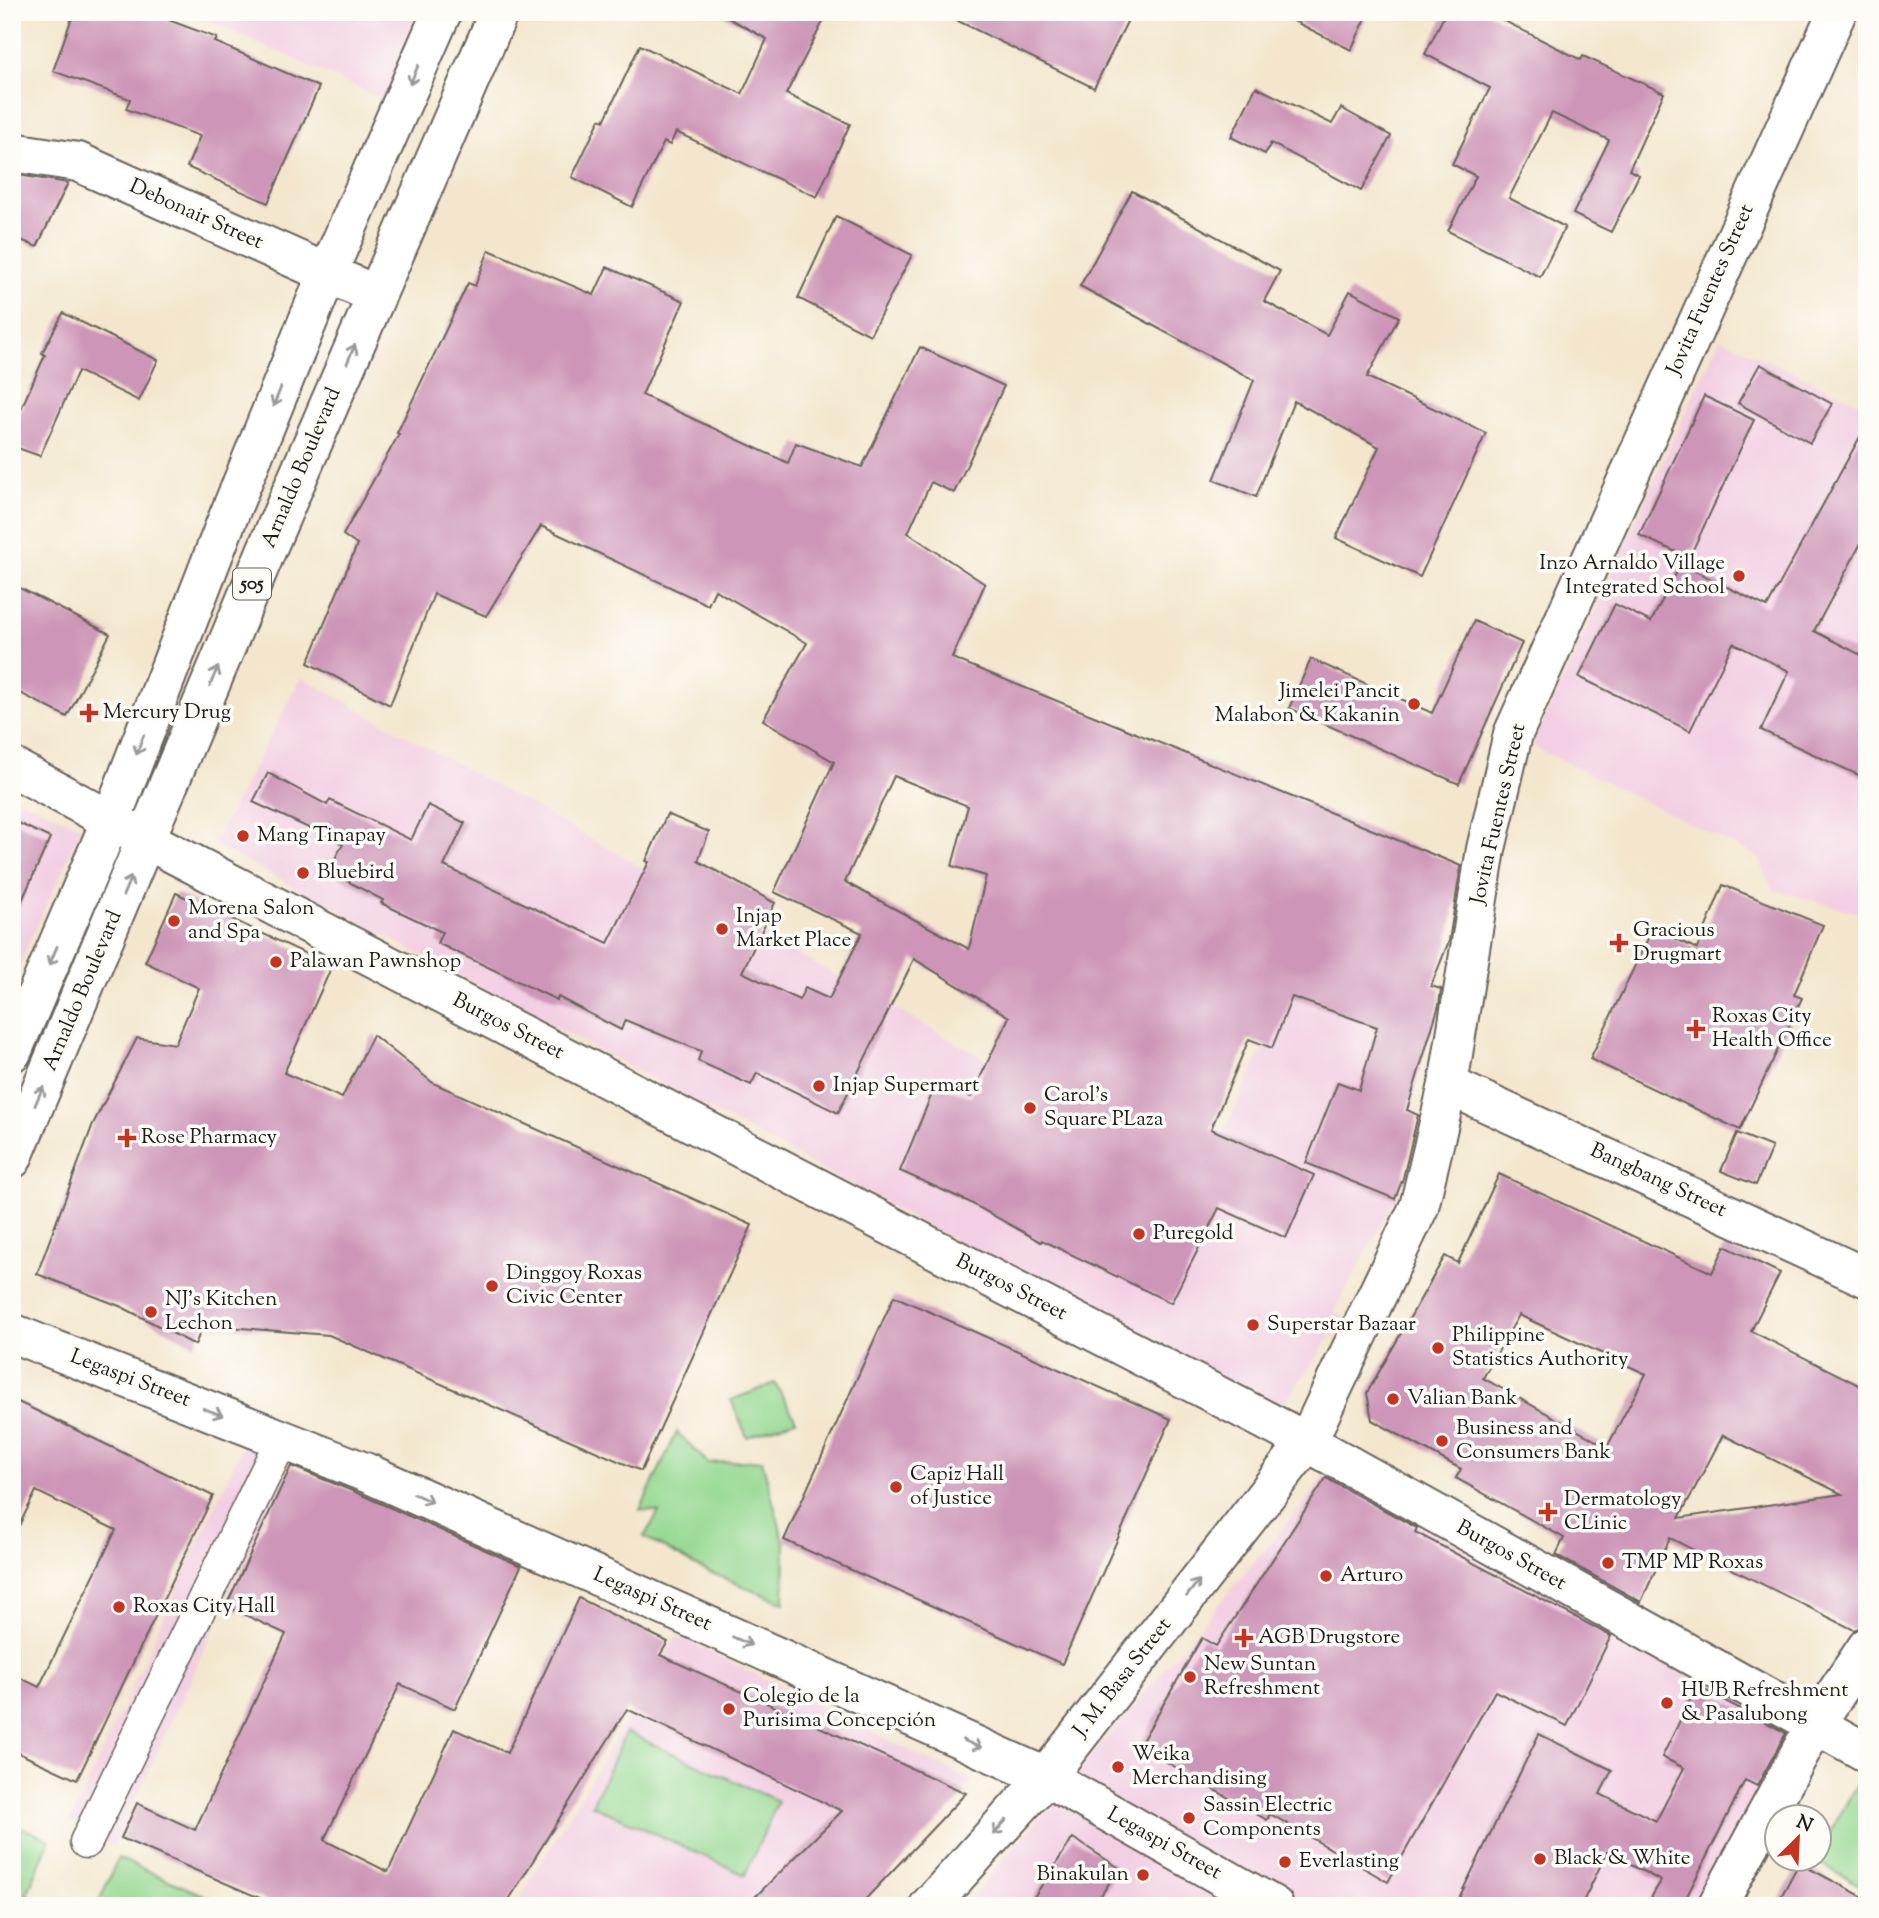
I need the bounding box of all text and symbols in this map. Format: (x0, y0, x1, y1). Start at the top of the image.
one-way arrow (407, 64, 420, 85)
street label: Debonair Street (124, 172, 268, 258)
street label: Jovita Fuentes Street (1659, 200, 1762, 381)
one-way arrow (345, 343, 358, 365)
street label: Arnaldo Boulevard (255, 383, 349, 553)
one-way arrow (270, 385, 283, 407)
place label: Inzo Arnaldo Village Integrated School (1539, 549, 1725, 603)
road number: 505 (233, 568, 271, 600)
marker: Inzo Arnaldo Village Integrated School (1731, 568, 1747, 584)
one-way arrow (209, 666, 222, 687)
place label: Jimelei Pancit Malabon & Kakanin (1215, 677, 1400, 731)
marker: Jimelei Pancit Malabon & Kakanin (1406, 696, 1422, 712)
place label: Mercury Drug (103, 698, 231, 728)
marker: Mercury Drug (81, 705, 97, 721)
street label: Jovita Fuentes Street (1463, 721, 1534, 908)
one-way arrow (132, 734, 145, 756)
place label: Mang Tinapay (257, 821, 387, 851)
marker: Mang Tinapay (235, 828, 251, 844)
place label: Bluebird (317, 858, 395, 888)
marker: Bluebird (295, 865, 311, 881)
one-way arrow (121, 876, 134, 897)
place label: Morena Salon and Spa (188, 894, 314, 948)
place label: Injap Market Place (736, 902, 851, 956)
street label: Arnaldo Boulevard (36, 906, 130, 1076)
marker: Morena Salon and Spa (166, 913, 182, 929)
place label: Gracious Drugmart (1633, 916, 1722, 970)
marker: Injap Market Place (714, 921, 730, 937)
marker: Gracious Drugmart (1611, 935, 1627, 951)
one-way arrow (46, 944, 59, 966)
place label: Palawan Pawnshop (290, 947, 461, 977)
marker: Palawan Pawnshop (268, 954, 284, 970)
street label: Burgos Street (447, 986, 569, 1068)
place label: Roxas City Health Office (1712, 1002, 1832, 1056)
marker: Roxas City Health Office (1686, 1019, 1706, 1039)
place label: Injap Supermart (833, 1071, 979, 1101)
marker: Injap Supermart (811, 1078, 827, 1094)
place label: Carol's Square PLaza (1044, 1081, 1164, 1135)
one-way arrow (33, 1085, 46, 1107)
marker: Carol's Square PLaza (1022, 1100, 1038, 1116)
place label: Rose Pharmacy (141, 1123, 278, 1153)
marker: Rose Pharmacy (119, 1130, 135, 1146)
street label: Bangbang Street (1585, 1136, 1731, 1226)
place label: Puregold (1153, 1219, 1233, 1249)
marker: Puregold (1131, 1226, 1147, 1242)
street label: Burgos Street (950, 1247, 1072, 1329)
place label: Dinggoy Roxas Civic Center (506, 1259, 642, 1313)
marker: Dinggoy Roxas Civic Center (484, 1278, 500, 1294)
place label: NJ's Kitchen Lechon (165, 1285, 277, 1339)
marker: NJ's Kitchen Lechon (143, 1304, 159, 1320)
place label: Superstar Bazaar (1267, 1310, 1416, 1340)
marker: Superstar Bazaar (1245, 1317, 1261, 1333)
place label: Philippine Statistics Authority (1452, 1321, 1629, 1375)
marker: Philippine Statistics Authority (1430, 1340, 1446, 1356)
street label: Legaspi Street (65, 1342, 195, 1416)
place label: Valian Bank (1407, 1384, 1518, 1414)
marker: Valian Bank (1385, 1391, 1401, 1407)
one-way arrow (201, 1406, 223, 1419)
place label: Business and Consumers Bank (1456, 1414, 1611, 1468)
marker: Business and Consumers Bank (1434, 1433, 1450, 1449)
place label: Capiz Hall of Justice (910, 1460, 1004, 1514)
marker: Capiz Hall of Justice (888, 1479, 904, 1495)
place label: Dermatology CLinic (1564, 1485, 1682, 1539)
one-way arrow (412, 1492, 433, 1505)
marker: Dermatology CLinic (1538, 1502, 1558, 1522)
street label: Burgos Street (1450, 1513, 1572, 1599)
place label: TMP MP Roxas (1622, 1548, 1763, 1578)
marker: TMP MP Roxas (1600, 1555, 1616, 1571)
street label: Legaspi Street (588, 1560, 716, 1640)
place label: Arturo (1340, 1561, 1403, 1591)
marker: Arturo (1318, 1568, 1334, 1584)
one-way arrow (1186, 1579, 1201, 1598)
place label: Roxas City Hall (133, 1592, 275, 1622)
marker: Roxas City Hall (111, 1599, 127, 1615)
street label: J. M. Basa Street (1066, 1612, 1179, 1745)
place label: AGB Drugstore (1258, 1623, 1400, 1653)
marker: AGB Drugstore (1236, 1630, 1252, 1646)
one-way arrow (731, 1635, 753, 1648)
place label: New Suntan Refreshment (1204, 1650, 1320, 1704)
marker: New Suntan Refreshment (1182, 1669, 1198, 1685)
place label: HUB Refreshment & Pasalubong (1681, 1676, 1849, 1730)
place label: Colegio de la Purisima Concepción (743, 1682, 936, 1736)
marker: HUB Refreshment & Pasalubong (1659, 1695, 1675, 1711)
marker: Colegio de la Purisima Concepción (721, 1701, 737, 1717)
one-way arrow (961, 1738, 983, 1751)
place label: Weika Merchandising (1132, 1740, 1267, 1794)
marker: Weika Merchandising (1110, 1759, 1126, 1775)
place label: Sassin Electric Components (1203, 1791, 1332, 1845)
street label: Legaspi Street (1101, 1800, 1227, 1888)
north arrow (1764, 1802, 1834, 1872)
text: N (1791, 1809, 1816, 1840)
marker: Sassin Electric Components (1181, 1810, 1197, 1826)
one-way arrow (992, 1818, 1008, 1836)
place label: Black & White (1554, 1844, 1691, 1874)
place label: Everlasting (1299, 1847, 1399, 1877)
marker: Black & White (1532, 1851, 1548, 1867)
marker: Everlasting (1277, 1854, 1293, 1870)
place label: Binakulan (1037, 1860, 1129, 1890)
marker: Binakulan (1135, 1867, 1151, 1883)

